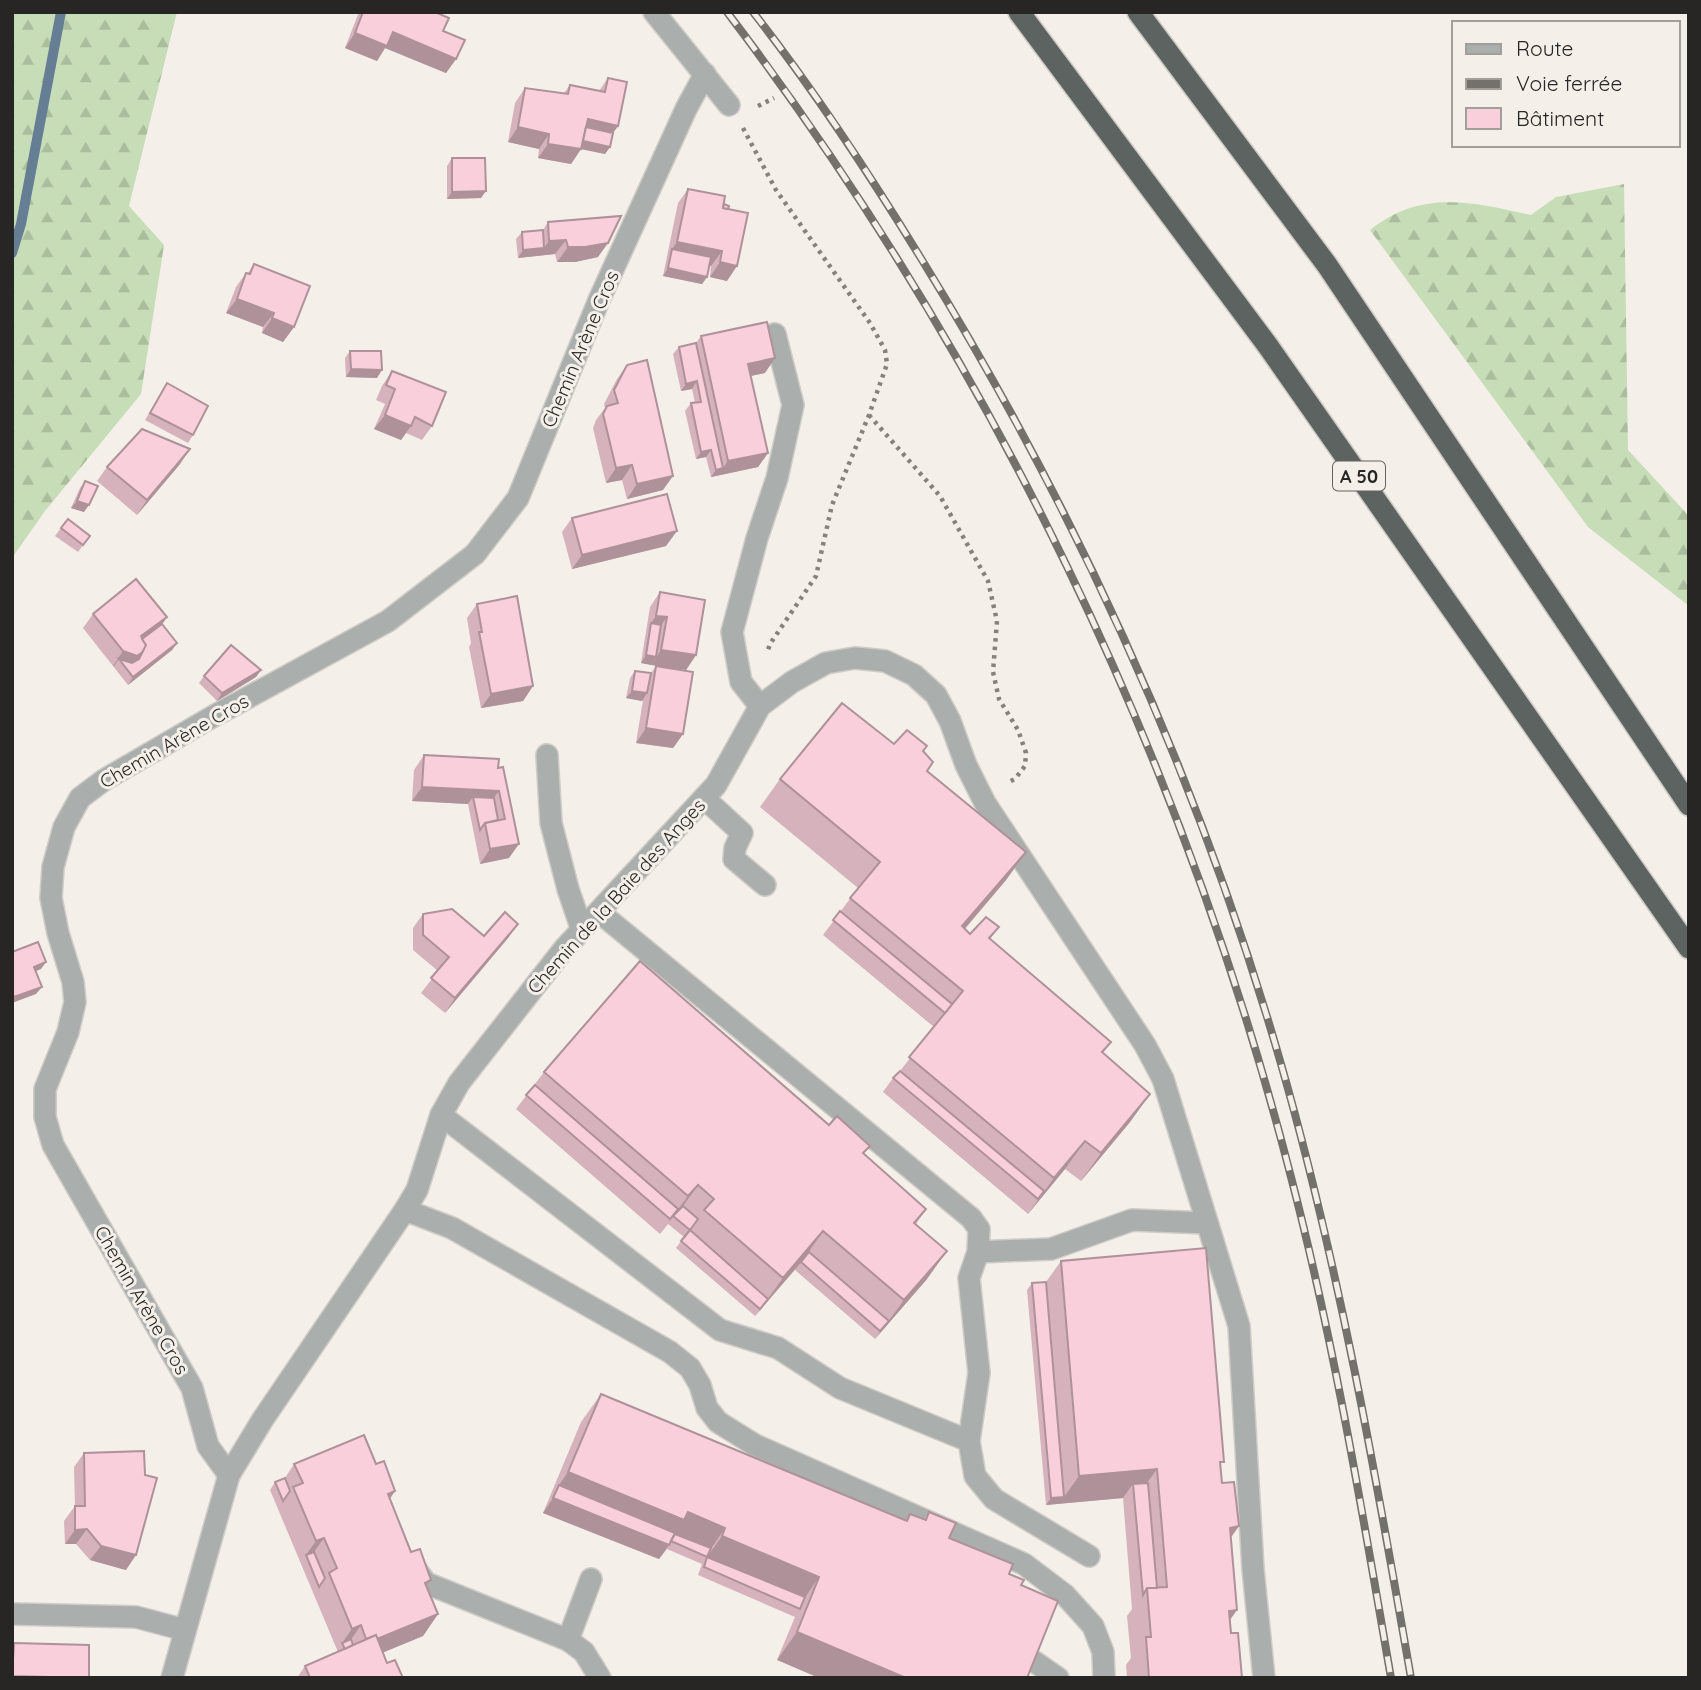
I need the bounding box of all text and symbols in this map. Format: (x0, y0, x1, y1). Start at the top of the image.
legend (1452, 21, 1680, 147)
text: Route (1516, 35, 1573, 61)
text: Voie ferrée (1516, 70, 1622, 96)
text: Bâtiment (1516, 105, 1604, 131)
street label: Chemin Arène Cros (536, 267, 624, 431)
road number: A 50 (1333, 462, 1385, 490)
street label: Chemin Arène Cros (95, 689, 253, 793)
street label: Chemin de la Baie des Anges (522, 793, 710, 999)
street label: Chemin Arène Cros (90, 1221, 194, 1379)

